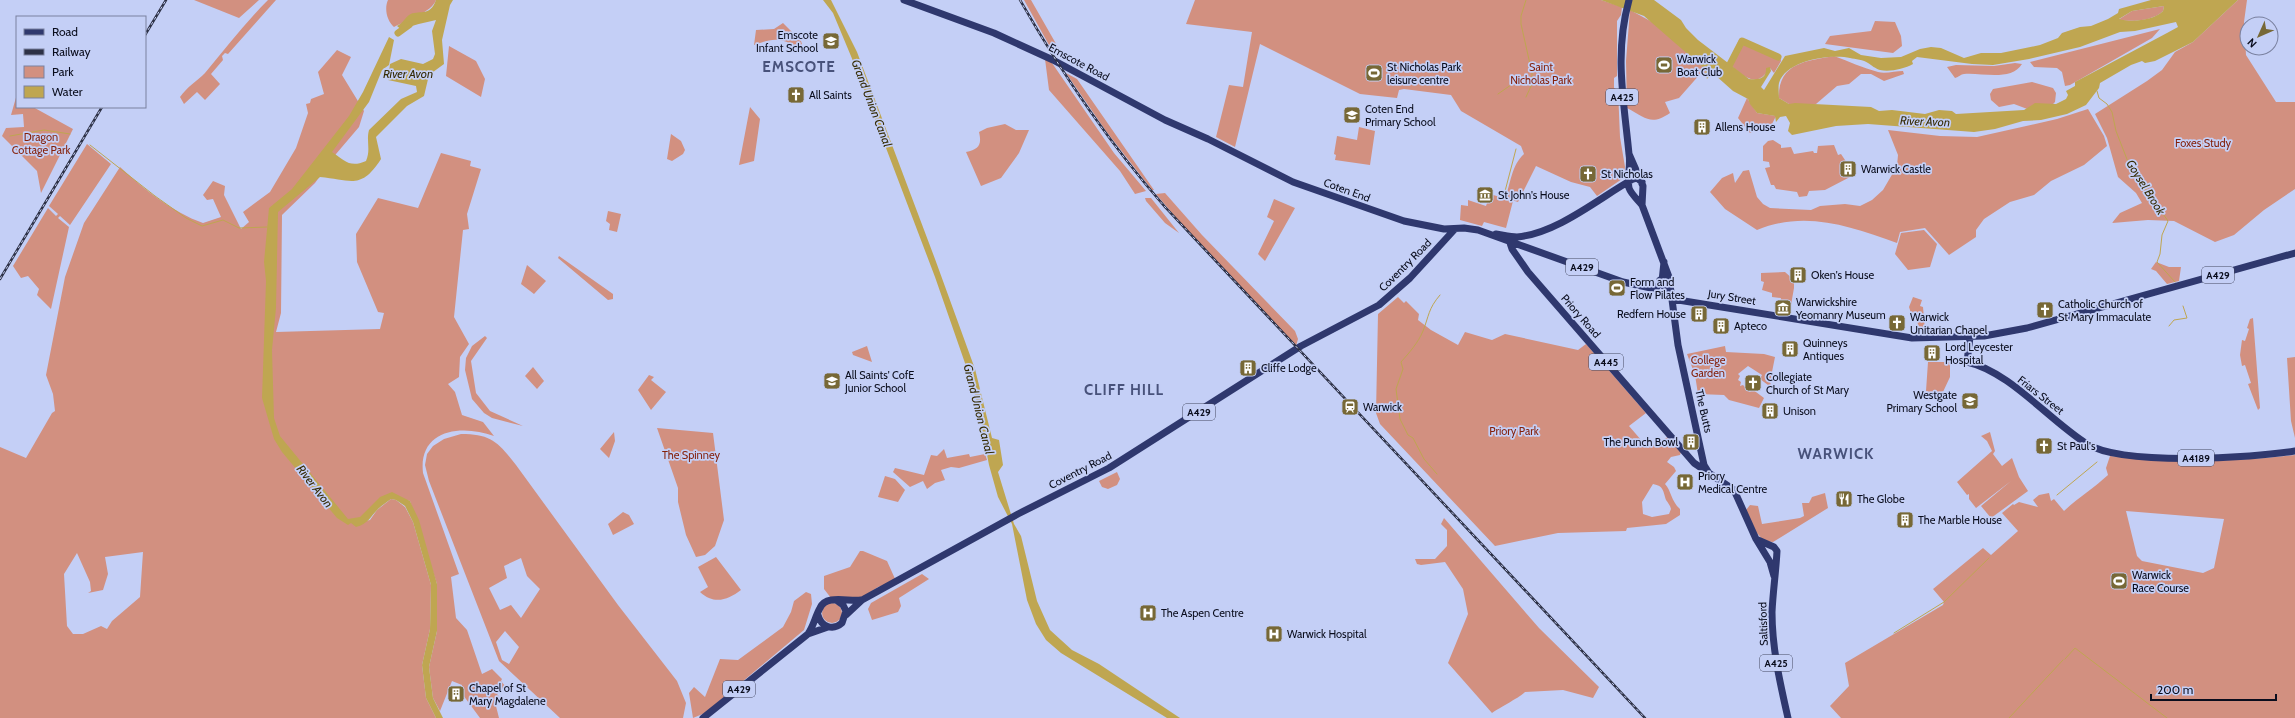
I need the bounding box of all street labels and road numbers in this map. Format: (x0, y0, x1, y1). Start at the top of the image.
street label: Emscote Road (1046, 40, 1112, 84)
road number: A425 (1606, 89, 1638, 105)
street label: Coten End (1322, 175, 1372, 205)
street label: Coventry Road (1376, 236, 1434, 294)
road number: A429 (1566, 259, 1598, 275)
road number: A429 (2202, 267, 2234, 283)
street label: Jury Street (1706, 286, 1757, 308)
street label: Priory Road (1558, 291, 1604, 341)
road number: A445 (1589, 354, 1623, 370)
street label: Friars Street (2015, 373, 2067, 418)
street label: The Butts (1692, 388, 1716, 434)
road number: A429 (1183, 404, 1215, 420)
street label: Coventry Road (1046, 448, 1114, 492)
road number: A4189 (2178, 450, 2214, 466)
street label: Saltisford (1755, 602, 1771, 646)
road number: A425 (1760, 655, 1792, 671)
road number: A429 (723, 681, 755, 697)

